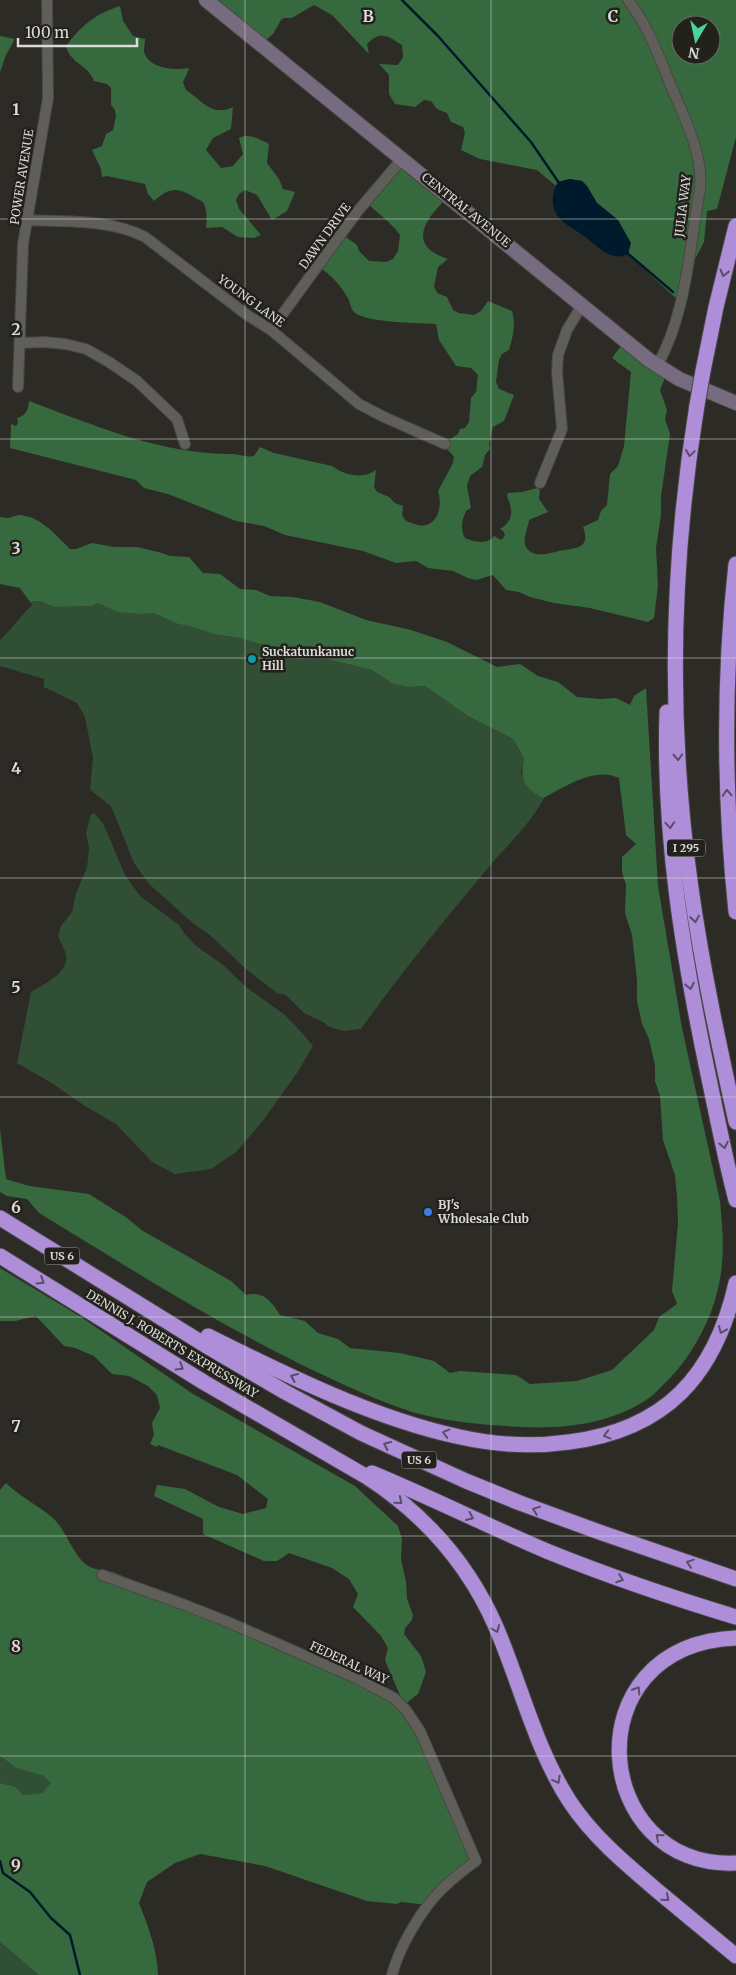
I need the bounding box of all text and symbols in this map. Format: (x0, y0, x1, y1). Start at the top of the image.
text: B (362, 6, 374, 26)
text: C (608, 6, 618, 26)
scale bar (18, 15, 136, 47)
north arrow (671, 15, 721, 65)
text: 100 m (25, 23, 69, 42)
text: N (687, 43, 701, 63)
text: 1 (12, 99, 20, 119)
street label: POWER AVENUE (7, 128, 37, 226)
street label: CENTRAL AVENUE (419, 169, 514, 250)
street label: JULIA WAY (671, 174, 694, 239)
street label: DAWN DRIVE (296, 199, 354, 272)
one-way arrow (719, 268, 730, 277)
street label: YOUNG LANE (214, 271, 288, 330)
text: 2 (11, 319, 21, 339)
one-way arrow (685, 449, 695, 458)
text: 3 (11, 538, 21, 558)
place label: Suckatunkanuc Hill (262, 644, 354, 673)
marker: Suckatunkanuc Hill (246, 653, 258, 665)
one-way arrow (673, 754, 684, 762)
text: 4 (11, 758, 21, 778)
one-way arrow (721, 789, 732, 797)
one-way arrow (664, 821, 675, 829)
road number: I 295 (667, 840, 705, 856)
one-way arrow (690, 914, 700, 923)
text: 5 (11, 977, 21, 997)
one-way arrow (685, 982, 695, 991)
one-way arrow (718, 1141, 728, 1150)
text: 6 (11, 1197, 21, 1217)
place label: BJ's Wholesale Club (437, 1197, 529, 1226)
marker: BJ's Wholesale Club (422, 1206, 434, 1218)
road number: US 6 (44, 1248, 80, 1264)
one-way arrow (36, 1275, 45, 1285)
street label: DENNIS J. ROBERTS EXPRESSWAY (84, 1286, 261, 1401)
one-way arrow (718, 1325, 728, 1334)
one-way arrow (174, 1360, 183, 1370)
one-way arrow (290, 1372, 299, 1383)
text: 7 (11, 1416, 21, 1436)
one-way arrow (442, 1429, 450, 1439)
one-way arrow (602, 1429, 611, 1440)
one-way arrow (383, 1441, 392, 1451)
road number: US 6 (402, 1452, 436, 1468)
one-way arrow (394, 1495, 403, 1504)
one-way arrow (532, 1506, 541, 1516)
one-way arrow (465, 1511, 474, 1521)
one-way arrow (686, 1559, 694, 1569)
one-way arrow (615, 1573, 624, 1583)
one-way arrow (490, 1624, 501, 1633)
text: 8 (11, 1636, 21, 1656)
street label: FEDERAL WAY (307, 1638, 391, 1687)
one-way arrow (630, 1686, 640, 1695)
one-way arrow (551, 1774, 561, 1783)
one-way arrow (655, 1833, 664, 1842)
text: 9 (11, 1855, 21, 1875)
one-way arrow (661, 1892, 670, 1901)

